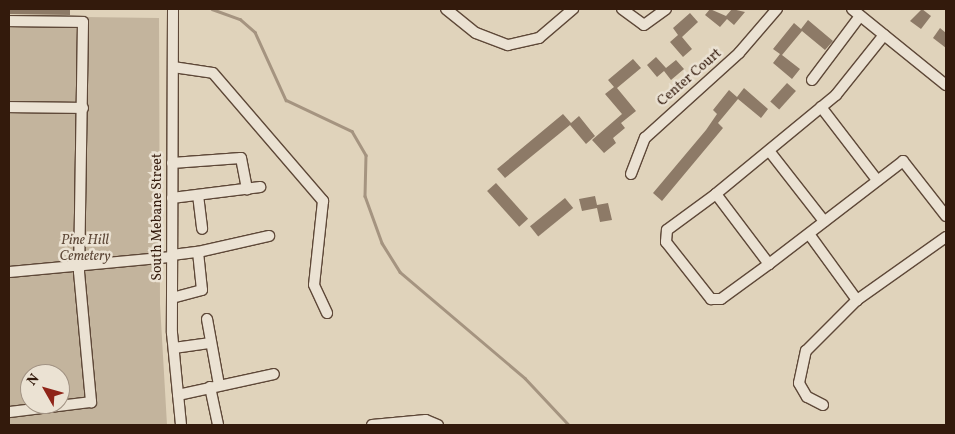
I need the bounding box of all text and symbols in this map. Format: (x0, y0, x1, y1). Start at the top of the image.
street label: Center Court (654, 46, 726, 110)
street label: South Mebane Street (150, 153, 166, 281)
park label: Pine Hill Cemetery (59, 233, 111, 266)
north arrow (20, 364, 70, 414)
text: N (23, 370, 44, 390)

